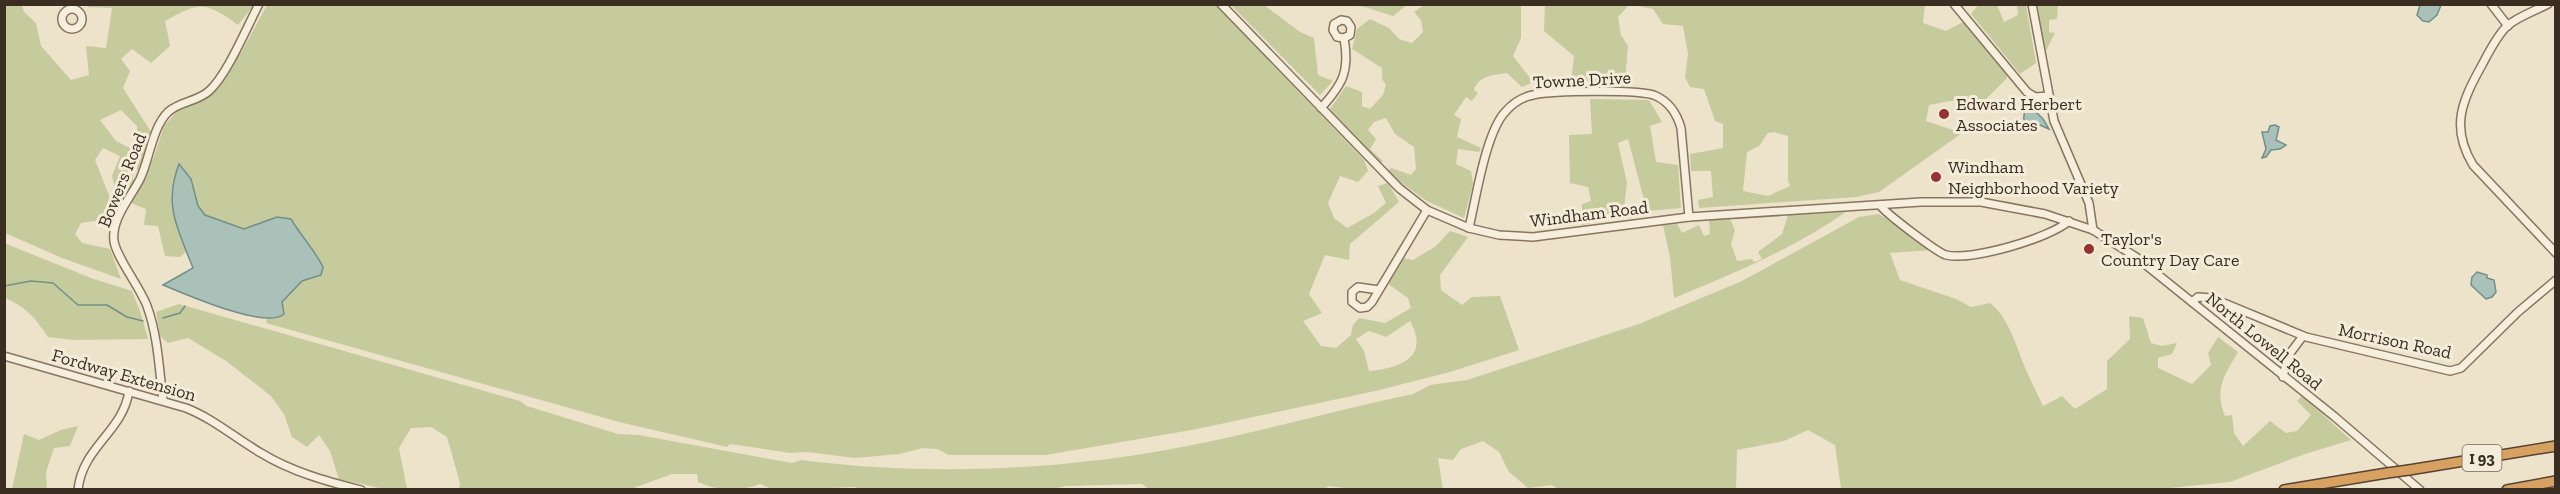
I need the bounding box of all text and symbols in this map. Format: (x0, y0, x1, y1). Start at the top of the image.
street label: Towne Drive (1532, 66, 1632, 94)
place label: Edward Herbert Associates (1956, 93, 2082, 136)
marker: Edward Herbert Associates (1937, 107, 1951, 121)
street label: Bowers Road (93, 129, 151, 231)
place label: Windham Neighborhood Variety (1948, 156, 2119, 199)
marker: Windham Neighborhood Variety (1929, 170, 1943, 184)
street label: Windham Road (1529, 196, 1649, 232)
place label: Taylor's Country Day Care (2101, 228, 2239, 271)
marker: Taylor's Country Day Care (2082, 242, 2096, 256)
street label: North Lowell Road (2201, 287, 2327, 395)
street label: Morrison Road (2336, 318, 2454, 364)
street label: Fordway Extension (49, 344, 199, 406)
road number: I 93 (2462, 445, 2502, 471)

